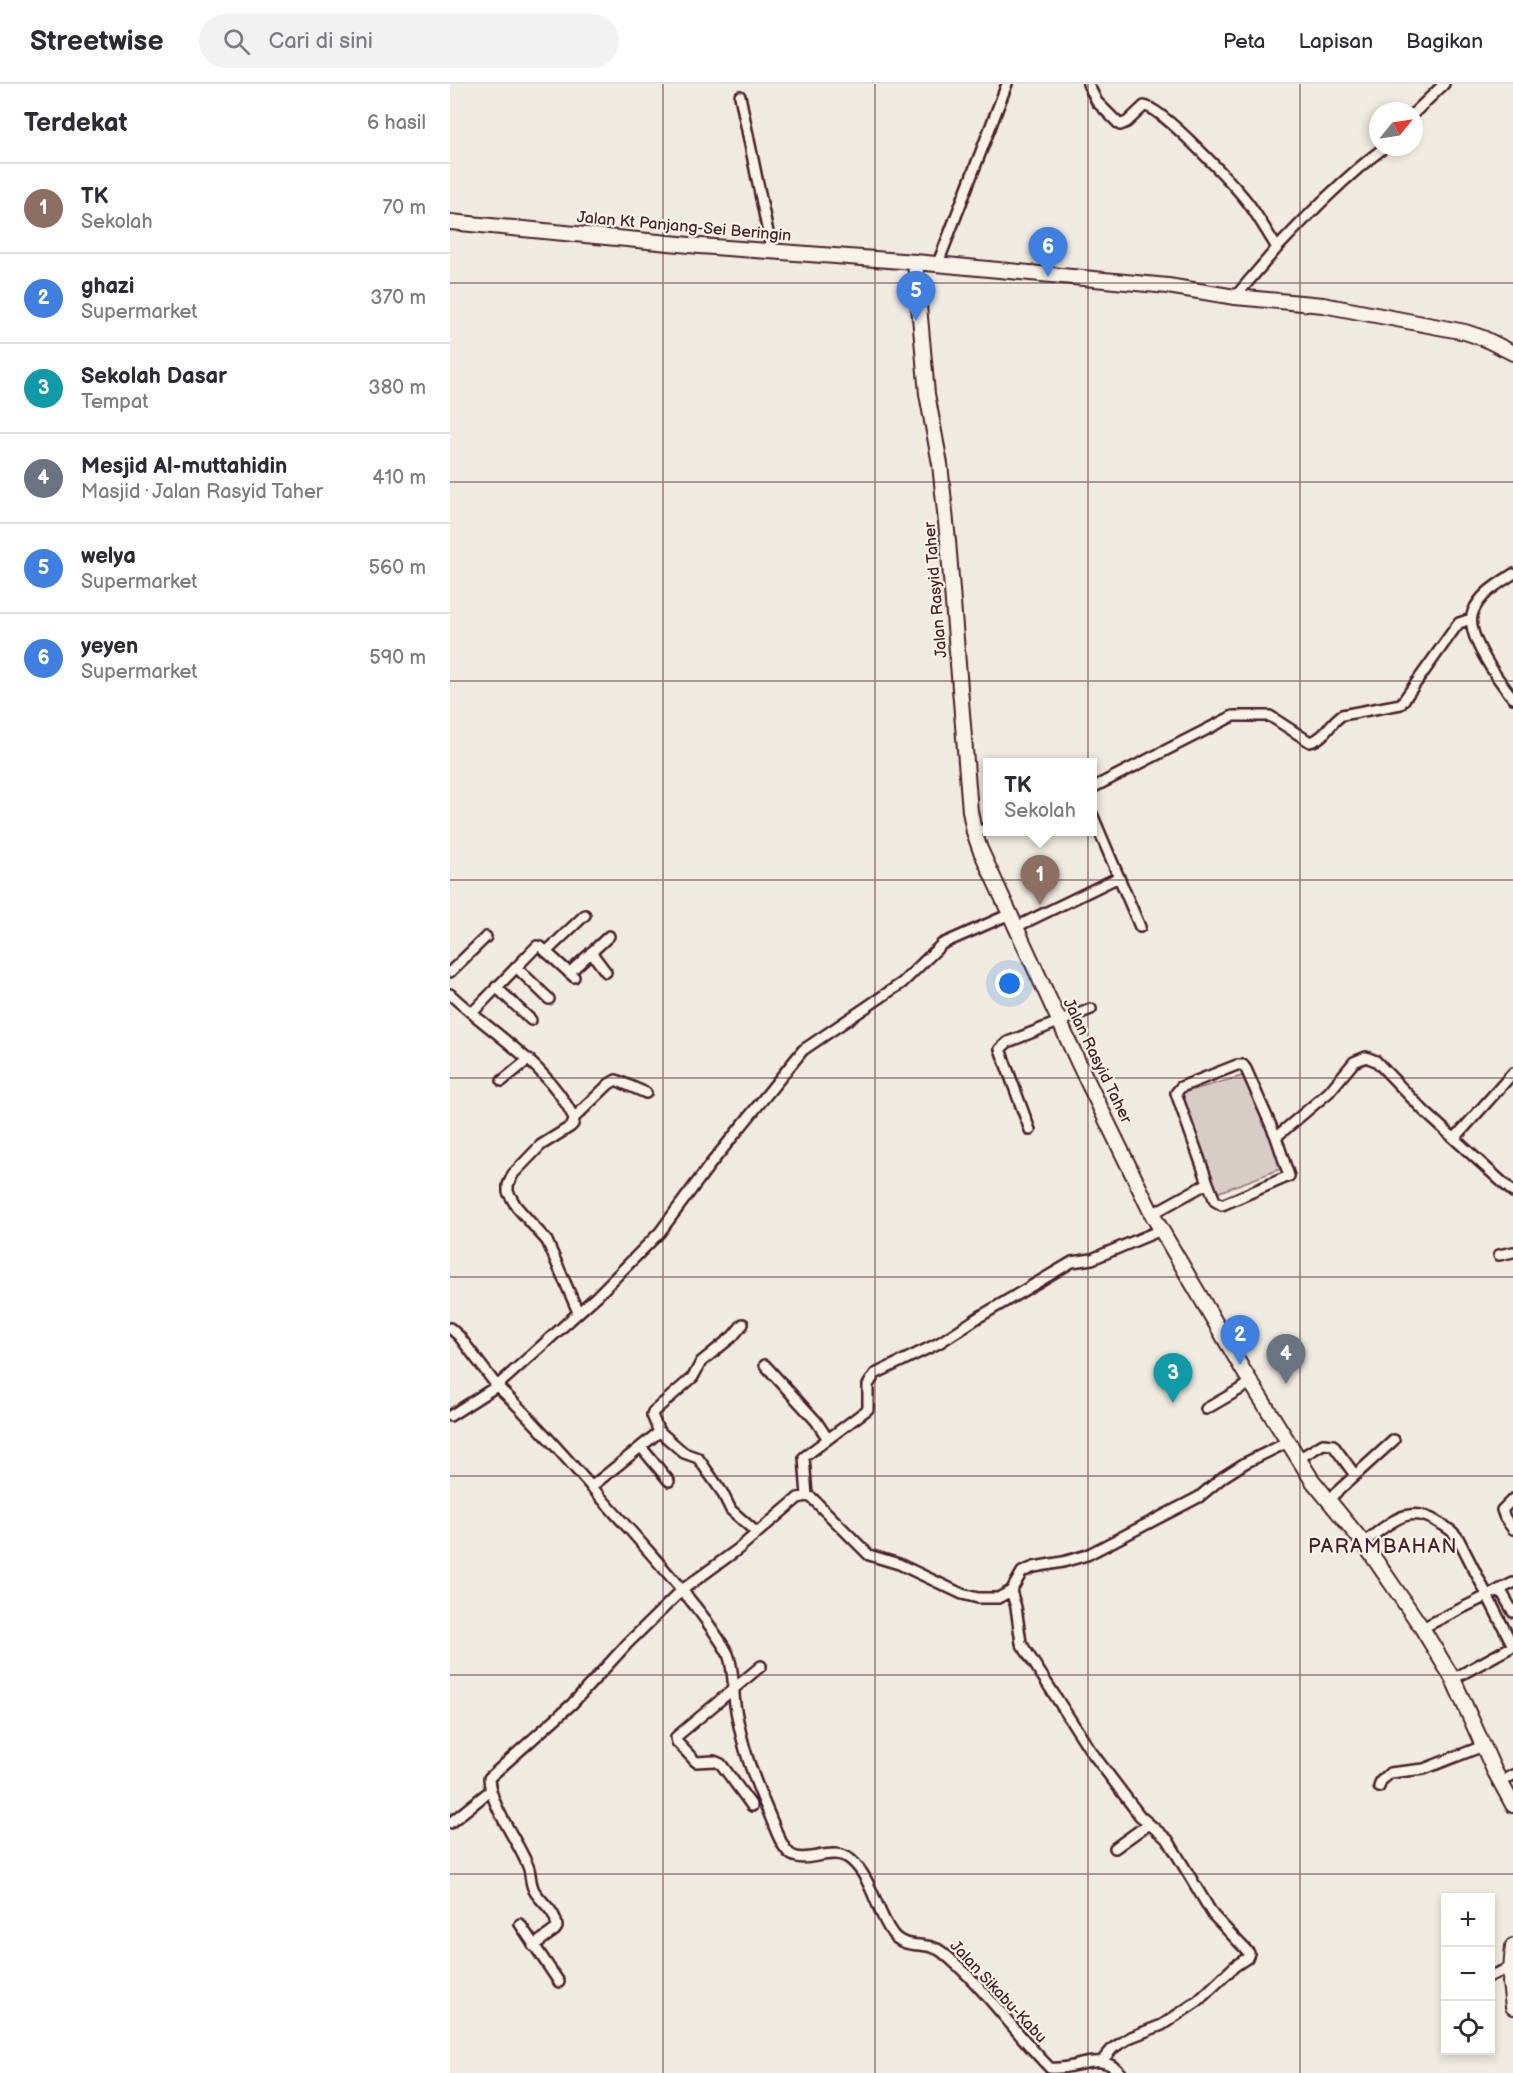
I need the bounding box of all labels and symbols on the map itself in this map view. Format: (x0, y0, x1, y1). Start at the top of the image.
north arrow (1369, 102, 1423, 156)
street label: Jalan Kt Panjang-Sei Beringin (576, 208, 792, 246)
pin: 6 (1028, 228, 1068, 277)
pin: 5 (896, 272, 936, 321)
street label: Jalan Rasyid Taher (921, 521, 951, 659)
pin: 1 (1020, 856, 1060, 905)
your location (995, 969, 1024, 998)
street label: Jalan Rasyid Taher (1059, 995, 1136, 1127)
pin: 2 (1220, 1316, 1260, 1365)
pin: 4 (1266, 1334, 1306, 1384)
pin: 3 (1154, 1354, 1192, 1403)
district label: PARAMBAHAN (1308, 1535, 1458, 1559)
street label: Jalan Sikabu-Kabu (946, 1937, 1050, 2047)

